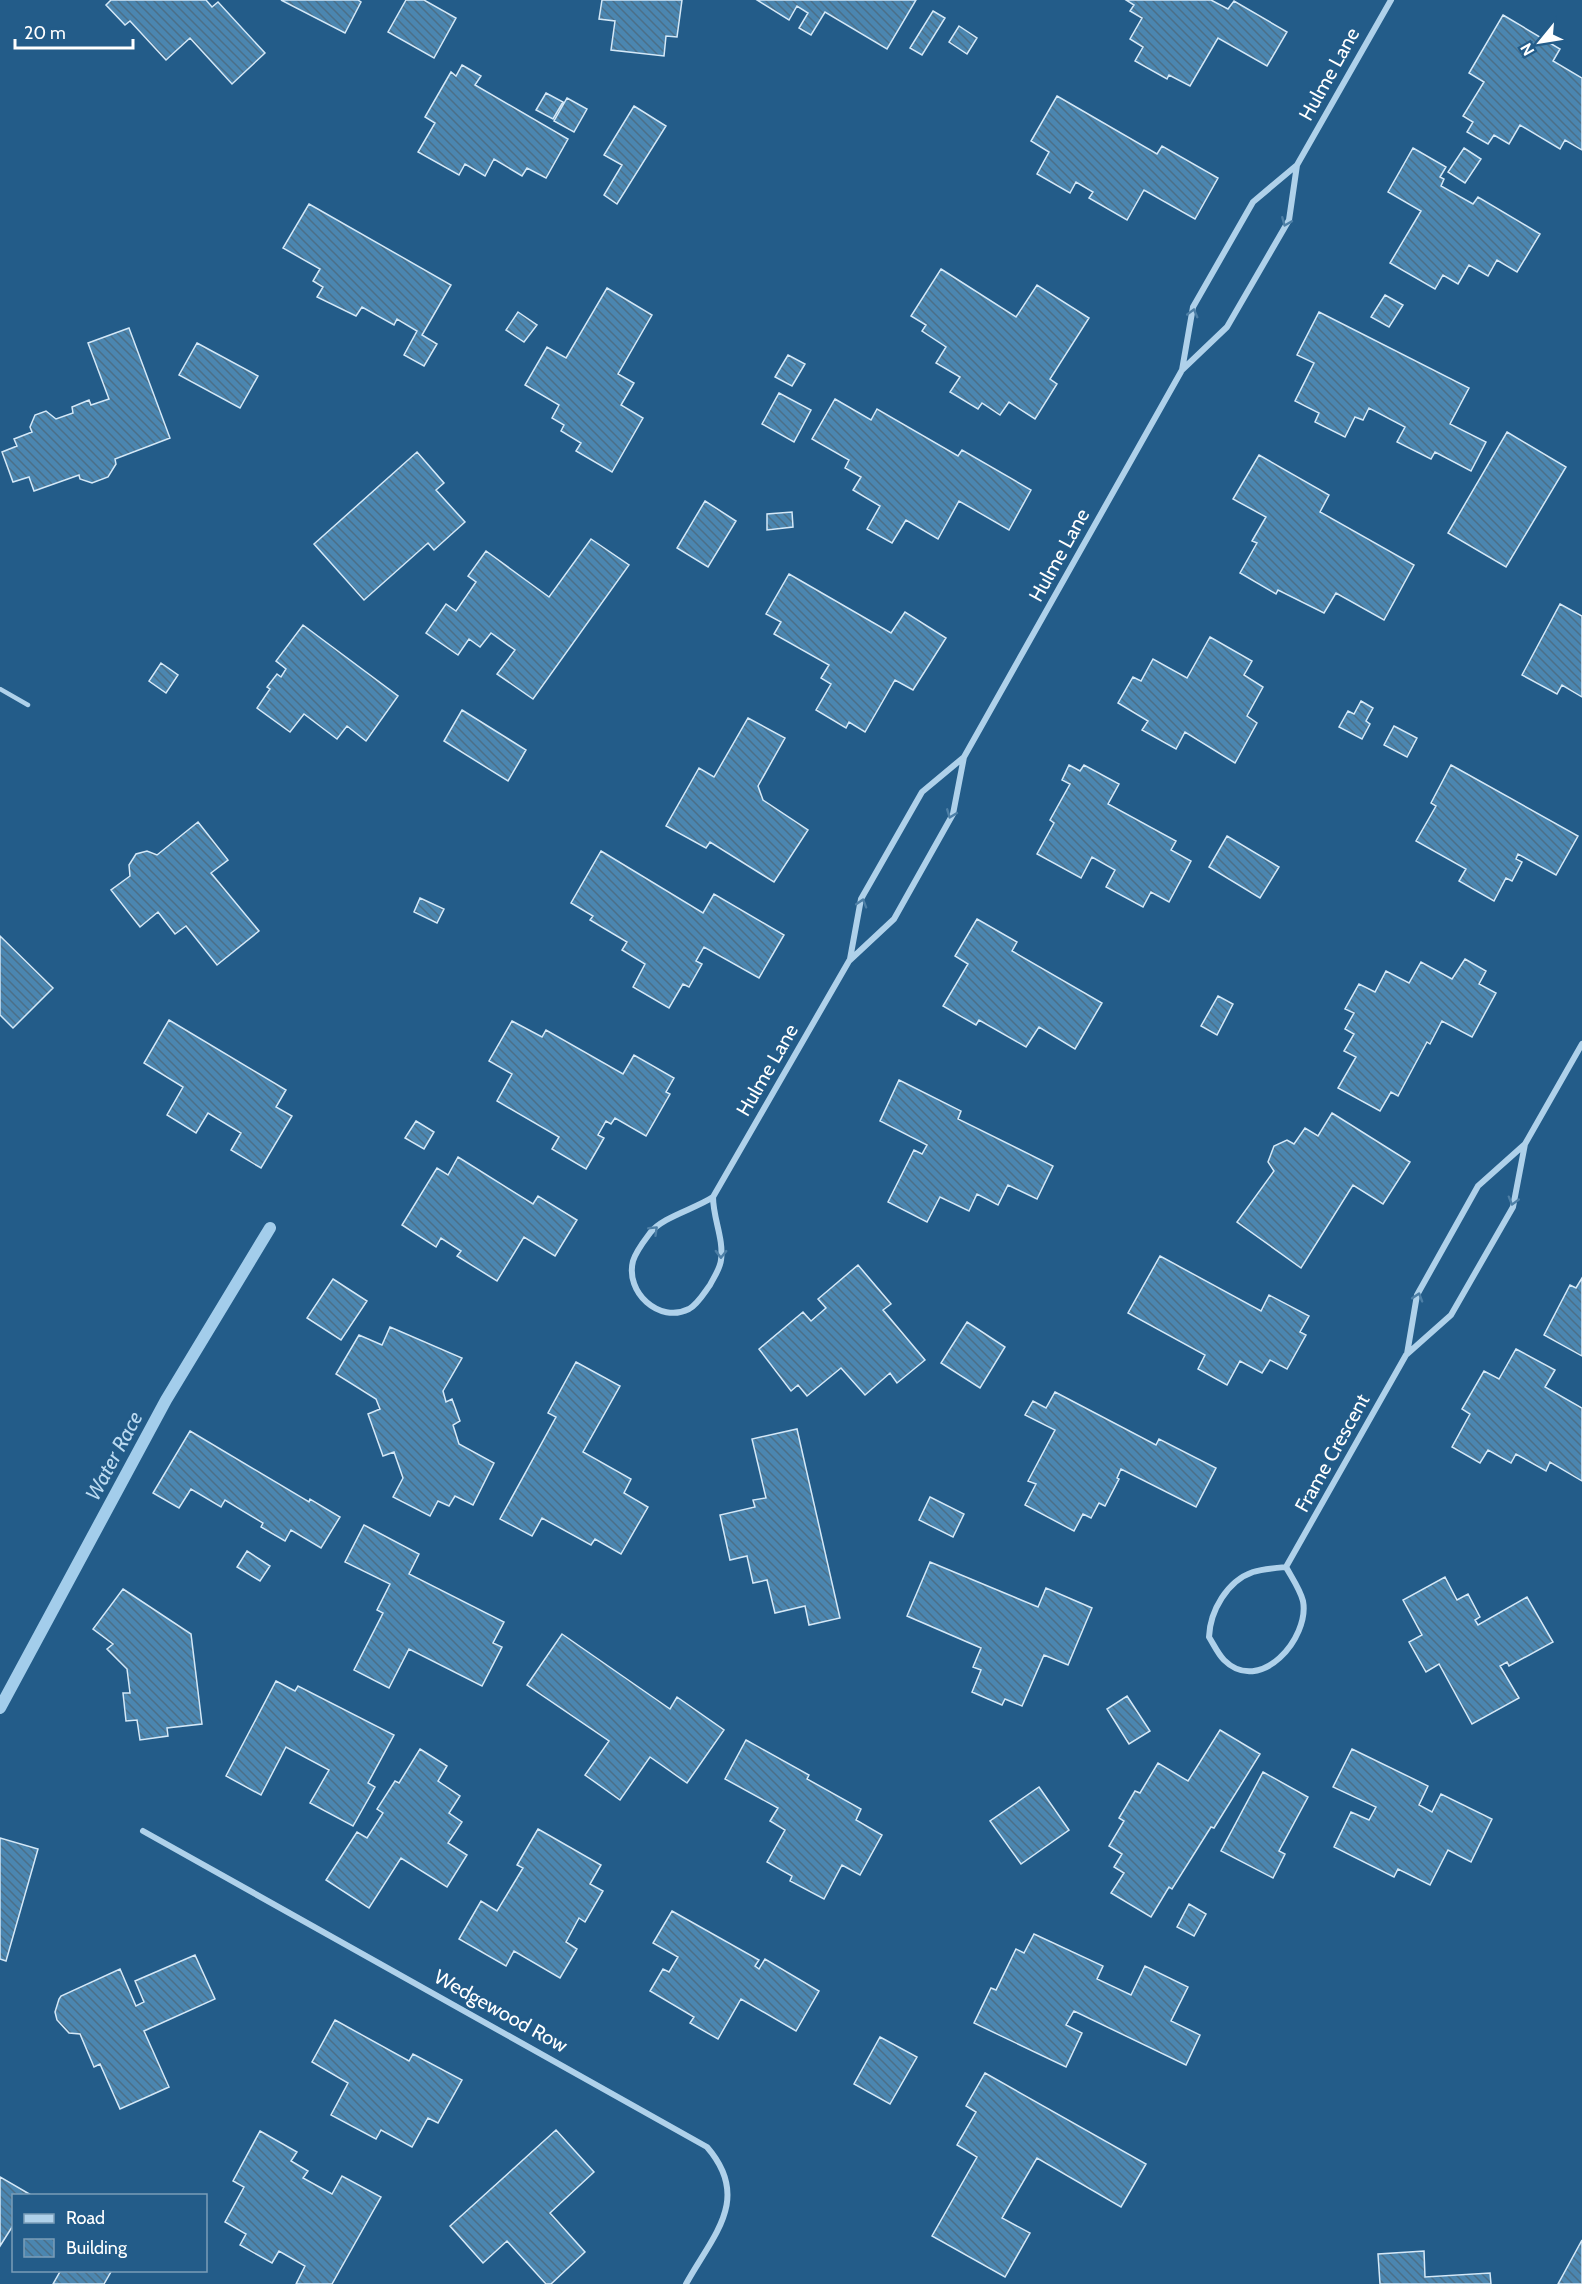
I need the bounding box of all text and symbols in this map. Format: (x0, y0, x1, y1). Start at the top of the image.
scale bar (15, 12, 134, 50)
north arrow (1510, 12, 1570, 72)
text: 20 m (24, 22, 66, 44)
street label: Hulme Lane (1294, 23, 1364, 125)
text: N (1516, 40, 1538, 59)
one-way arrow (1281, 217, 1294, 227)
one-way arrow (1186, 308, 1198, 319)
street label: Hulme Lane (1024, 504, 1094, 606)
one-way arrow (946, 808, 959, 818)
one-way arrow (855, 899, 867, 909)
street label: Hulme Lane (731, 1020, 803, 1120)
one-way arrow (1508, 1195, 1520, 1206)
one-way arrow (648, 1226, 658, 1237)
one-way arrow (714, 1250, 727, 1259)
one-way arrow (1411, 1293, 1423, 1303)
street label: Frame Crescent (1290, 1390, 1374, 1516)
water label: Water Race (80, 1407, 148, 1505)
street label: Wedgewood Row (430, 1964, 572, 2058)
legend (12, 2194, 207, 2272)
text: Road (66, 2207, 105, 2229)
text: Building (66, 2237, 128, 2259)

